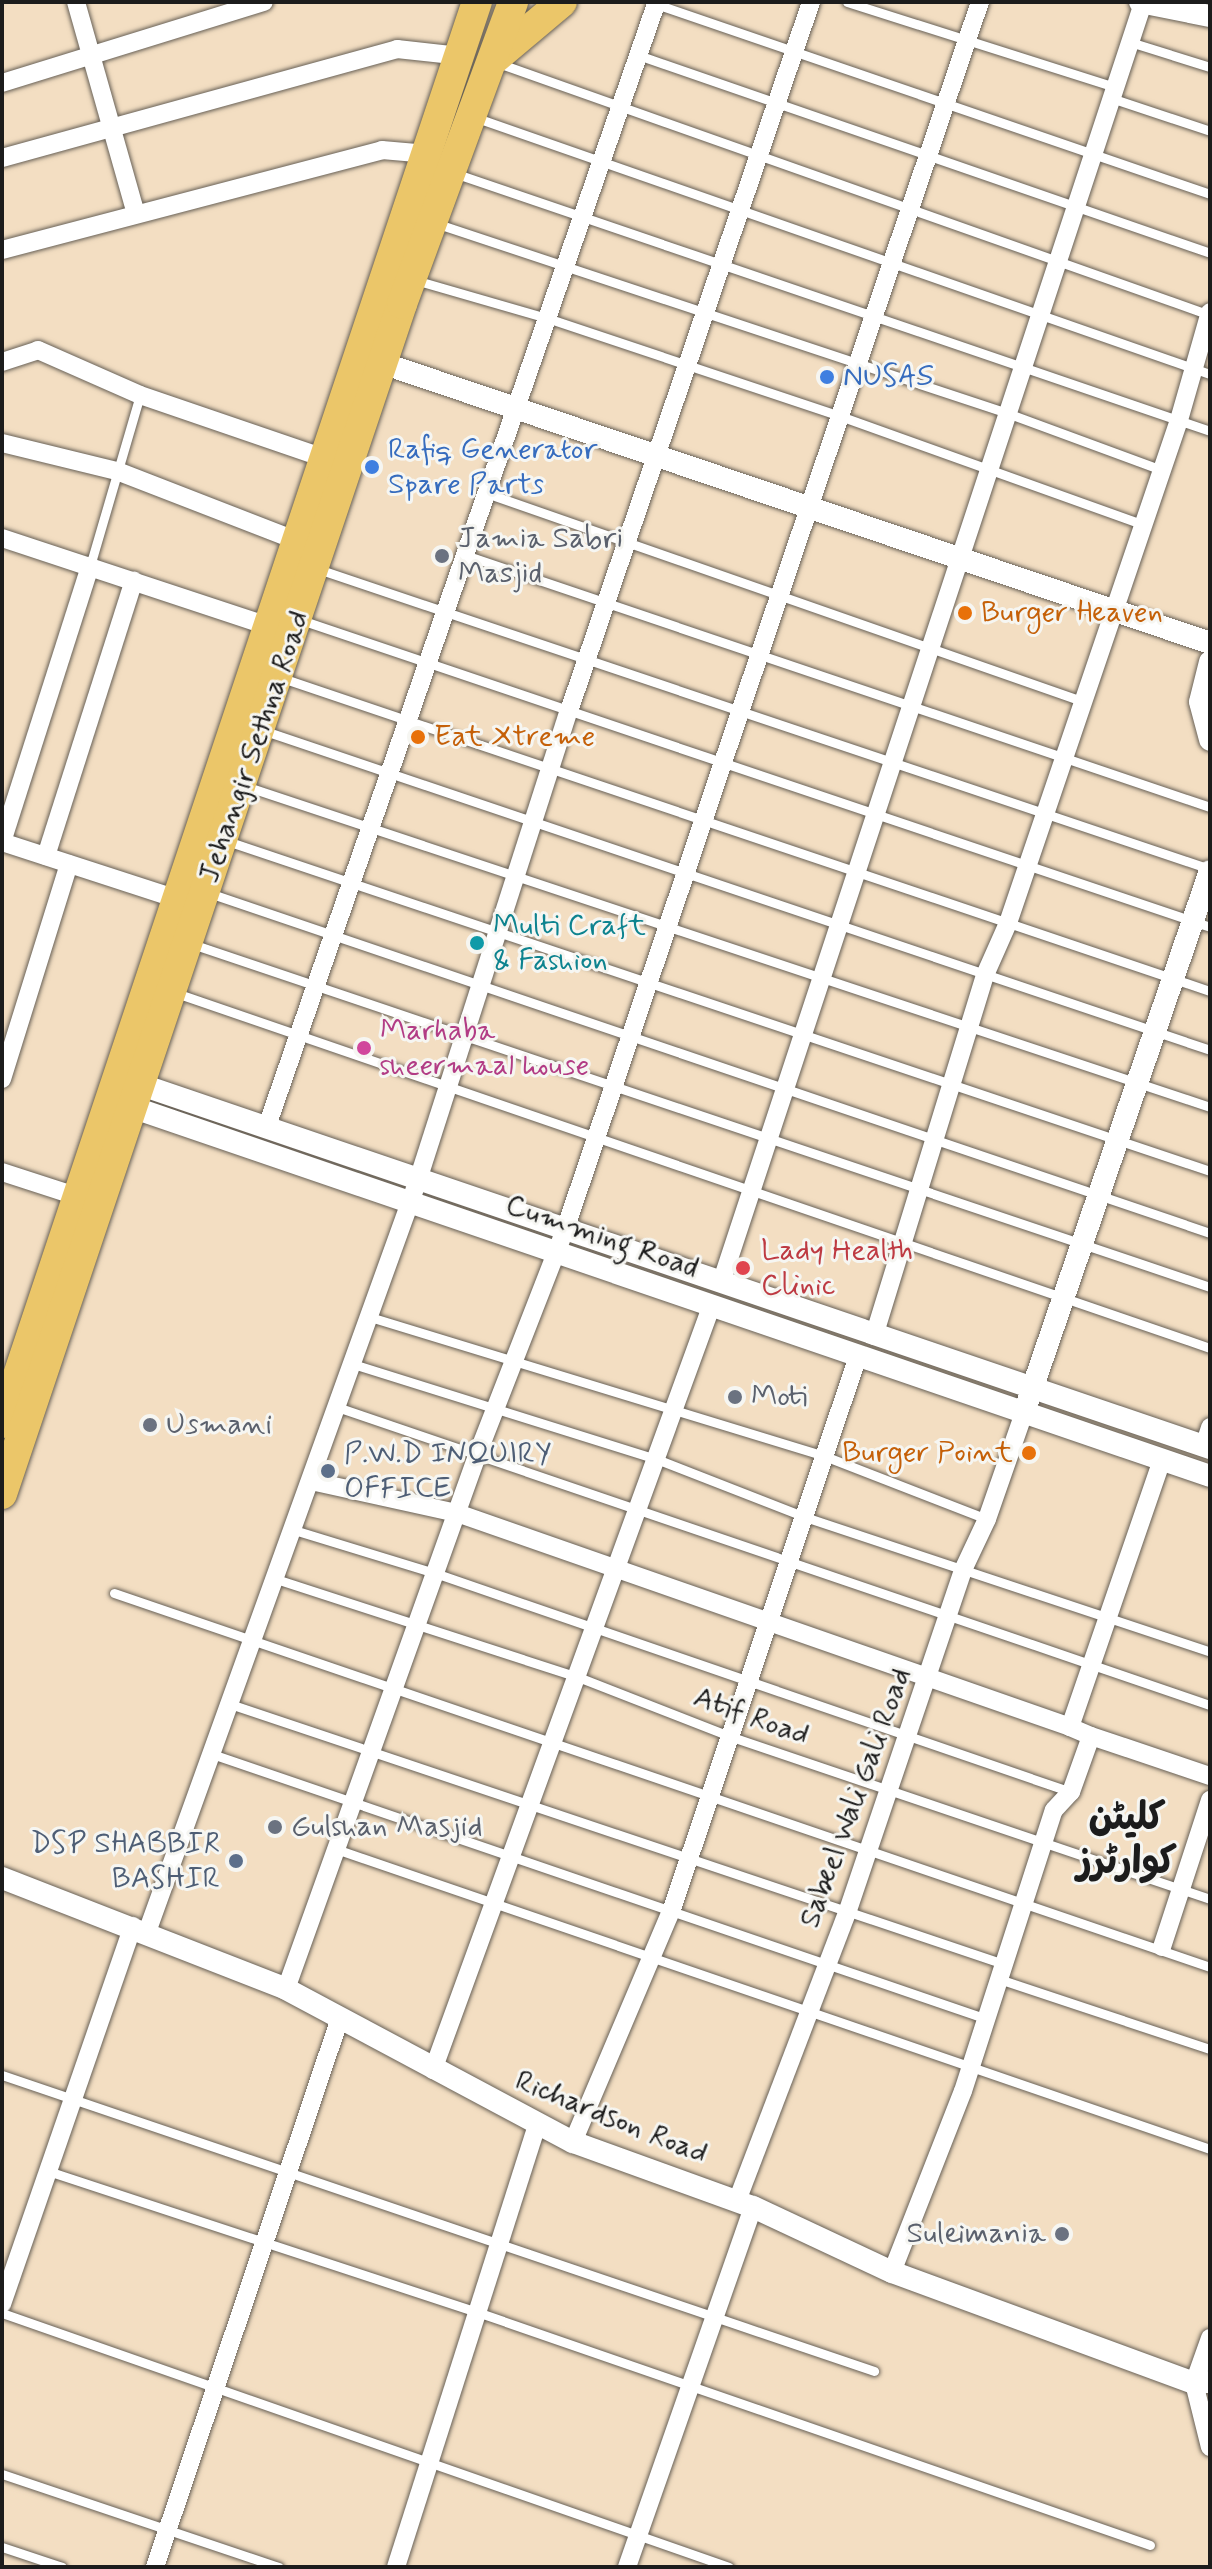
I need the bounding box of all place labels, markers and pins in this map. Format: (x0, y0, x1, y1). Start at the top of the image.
place label: NUSAS (843, 359, 934, 395)
marker: NUSAS (818, 368, 836, 386)
place label: Rafiq Generator Spare Parts (388, 432, 597, 502)
marker: Rafiq Generator Spare Parts (363, 458, 381, 476)
place label: Jamia Sabri Masjid (458, 521, 623, 592)
marker: Jamia Sabri Masjid (433, 547, 451, 565)
place label: Burger Heaven (981, 595, 1177, 631)
marker: Burger Heaven (956, 604, 974, 622)
place label: Eat Xtreme (434, 719, 585, 755)
marker: Eat Xtreme (409, 728, 427, 746)
place label: Multi Craft & Fashion (493, 908, 646, 978)
marker: Multi Craft & Fashion (468, 934, 486, 952)
place label: Marhaba sheermaal house (380, 1013, 589, 1084)
marker: Marhaba sheermaal house (355, 1039, 373, 1057)
place label: Lady Health Clinic (761, 1233, 913, 1304)
marker: Lady Health Clinic (732, 1257, 754, 1279)
place label: Moti (751, 1379, 807, 1415)
marker: Moti (726, 1388, 744, 1406)
place label: Usmani (166, 1407, 272, 1443)
marker: Usmani (141, 1416, 159, 1434)
place label: Burger Point (853, 1435, 1013, 1471)
place label: P.W.D INQUIRY OFFICE (344, 1436, 556, 1506)
marker: Burger Point (1020, 1444, 1038, 1462)
marker: P.W.D INQUIRY OFFICE (319, 1462, 337, 1480)
place label: Gulshan Masjid (291, 1809, 480, 1845)
marker: Gulshan Masjid (266, 1818, 284, 1836)
place label: DSP SHABBIR BASHIR (30, 1826, 220, 1896)
marker: DSP SHABBIR BASHIR (227, 1852, 245, 1870)
place label: Suleimania (907, 2216, 1046, 2252)
marker: Suleimania (1053, 2225, 1071, 2243)

